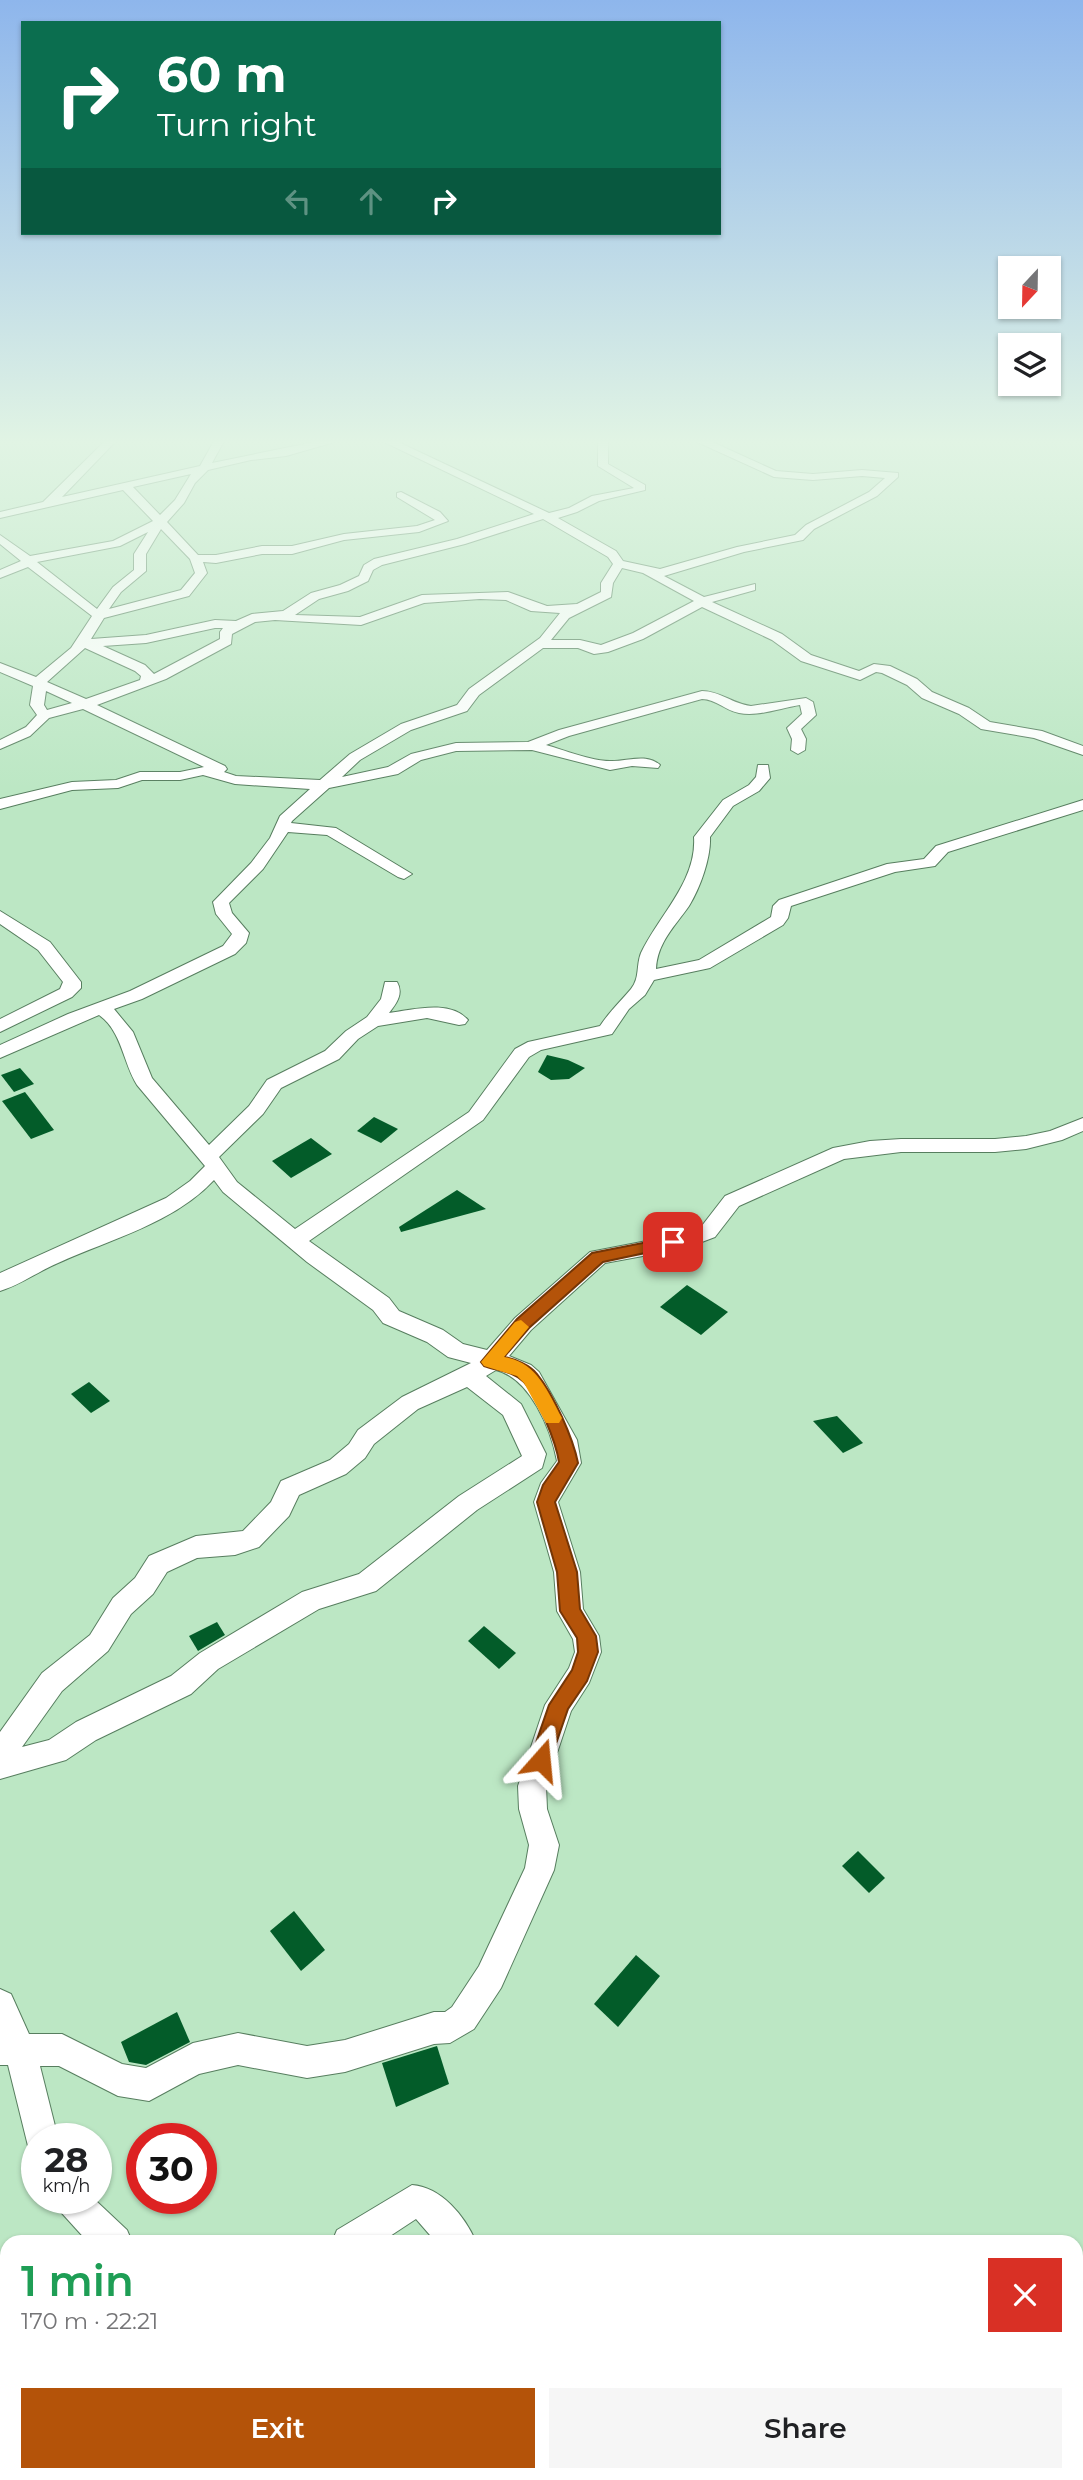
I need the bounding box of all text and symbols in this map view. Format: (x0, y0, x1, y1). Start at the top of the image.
text: 60 m (157, 45, 287, 104)
icon: right (42, 49, 133, 140)
text: Turn right (157, 105, 317, 144)
icon: left (279, 182, 317, 220)
icon: ahead (352, 182, 390, 220)
icon: right (425, 182, 463, 220)
north arrow (998, 256, 1060, 318)
map controls (998, 256, 1061, 396)
button: layers (998, 333, 1061, 396)
pin (643, 1212, 703, 1272)
icon: arrive (654, 1223, 692, 1261)
position arrow (504, 1723, 578, 1797)
speed limit sign: 30 (126, 2123, 217, 2214)
text: 28 (45, 2138, 88, 2181)
text: km/h (42, 2175, 91, 2197)
text: 1 min (21, 2255, 134, 2307)
button: close (988, 2258, 1062, 2332)
text: 170 m · 22:21 (21, 2307, 158, 2335)
button: Exit (21, 2388, 535, 2468)
button: Share (549, 2388, 1062, 2468)

